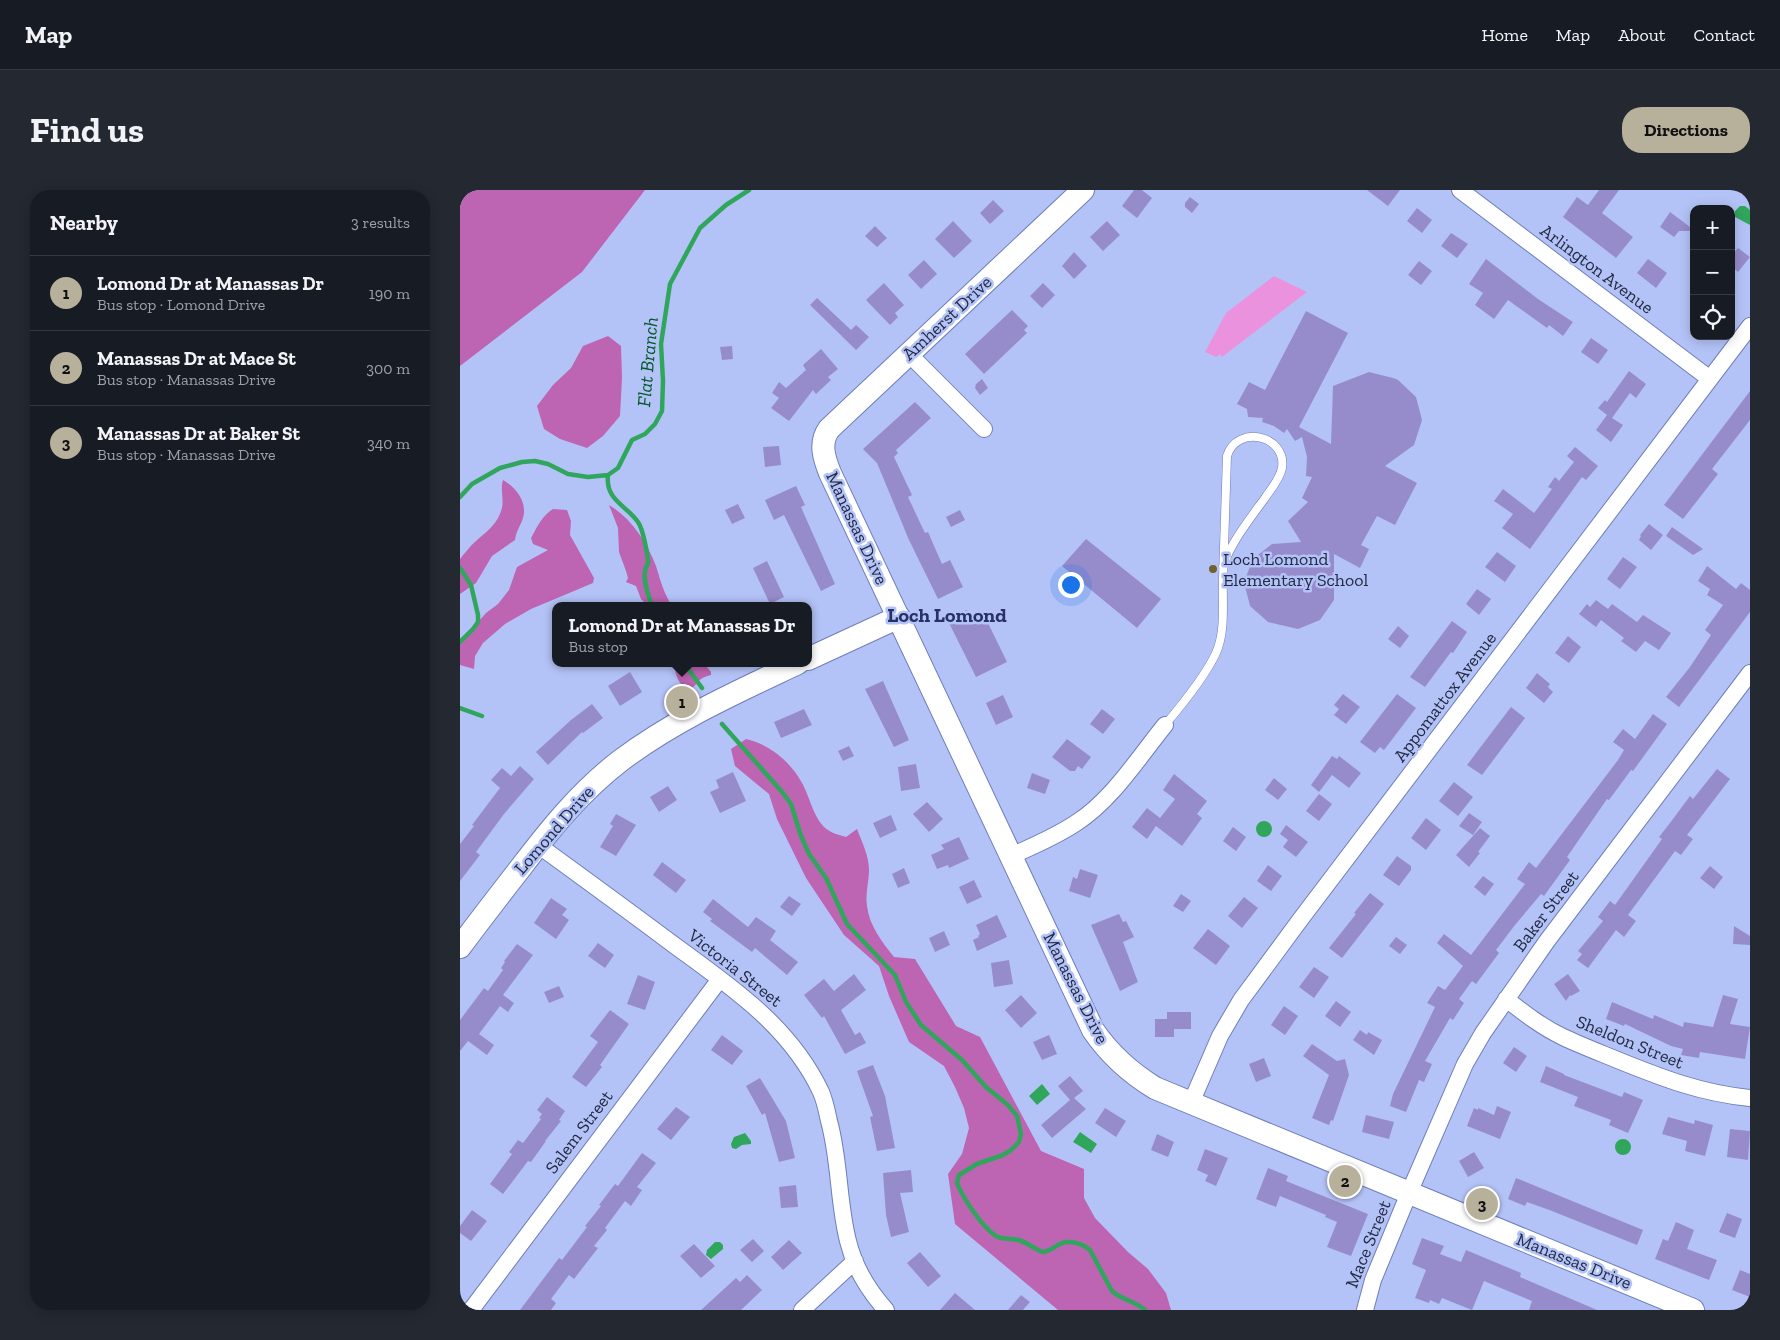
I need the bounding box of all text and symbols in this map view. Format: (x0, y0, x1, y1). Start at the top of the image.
text: Map (25, 20, 72, 49)
text: Home (1481, 24, 1528, 46)
text: Map (1556, 24, 1590, 46)
text: About (1618, 24, 1665, 46)
text: Contact (1693, 24, 1755, 46)
button: Directions (1622, 107, 1750, 153)
text: Find us (30, 109, 144, 151)
map controls (1690, 205, 1735, 340)
button: + (1690, 205, 1735, 250)
text: Nearby (50, 210, 118, 235)
text: 3 results (351, 213, 410, 232)
street label: Arlington Avenue (1536, 219, 1658, 319)
button: − (1690, 250, 1735, 295)
street label: Amherst Drive (898, 271, 996, 365)
text: Lomond Dr at Manassas Dr (97, 272, 324, 295)
text: 1 (63, 284, 69, 303)
text: 190 m (369, 284, 410, 303)
text: Bus stop · Lomond Drive (97, 295, 265, 314)
button: locate (1690, 295, 1735, 340)
water label: Flat Branch (632, 316, 663, 408)
text: Manassas Dr at Mace St (97, 347, 296, 370)
text: 2 (62, 359, 70, 378)
text: 300 m (366, 359, 410, 378)
text: Bus stop · Manassas Drive (97, 370, 276, 389)
text: Manassas Dr at Baker St (97, 422, 300, 445)
text: 3 (62, 434, 70, 453)
text: 340 m (367, 434, 410, 453)
text: Bus stop · Manassas Drive (97, 445, 276, 464)
street label: Manassas Drive (821, 468, 893, 588)
place label: Loch Lomond Elementary School (1223, 548, 1368, 591)
marker: Loch Lomond Elementary School (1207, 563, 1219, 575)
your location (1058, 572, 1084, 598)
popup (552, 602, 812, 667)
district label: Loch Lomond (887, 603, 1007, 627)
text: Lomond Dr at Manassas Dr (569, 614, 795, 637)
street label: Appomattox Avenue (1389, 628, 1501, 766)
text: Bus stop (569, 637, 628, 656)
pin: 1 (666, 683, 698, 721)
street label: Lomond Drive (509, 781, 599, 879)
street label: Baker Street (1508, 866, 1584, 956)
street label: Victoria Street (683, 924, 787, 1012)
street label: Manassas Drive (1038, 929, 1114, 1047)
street label: Sheldon Street (1573, 1010, 1687, 1074)
street label: Salem Street (541, 1086, 618, 1178)
pin: 2 (1329, 1162, 1361, 1200)
pin: 3 (1466, 1185, 1498, 1223)
street label: Mace Street (1340, 1197, 1396, 1291)
street label: Manassas Drive (1513, 1228, 1635, 1294)

